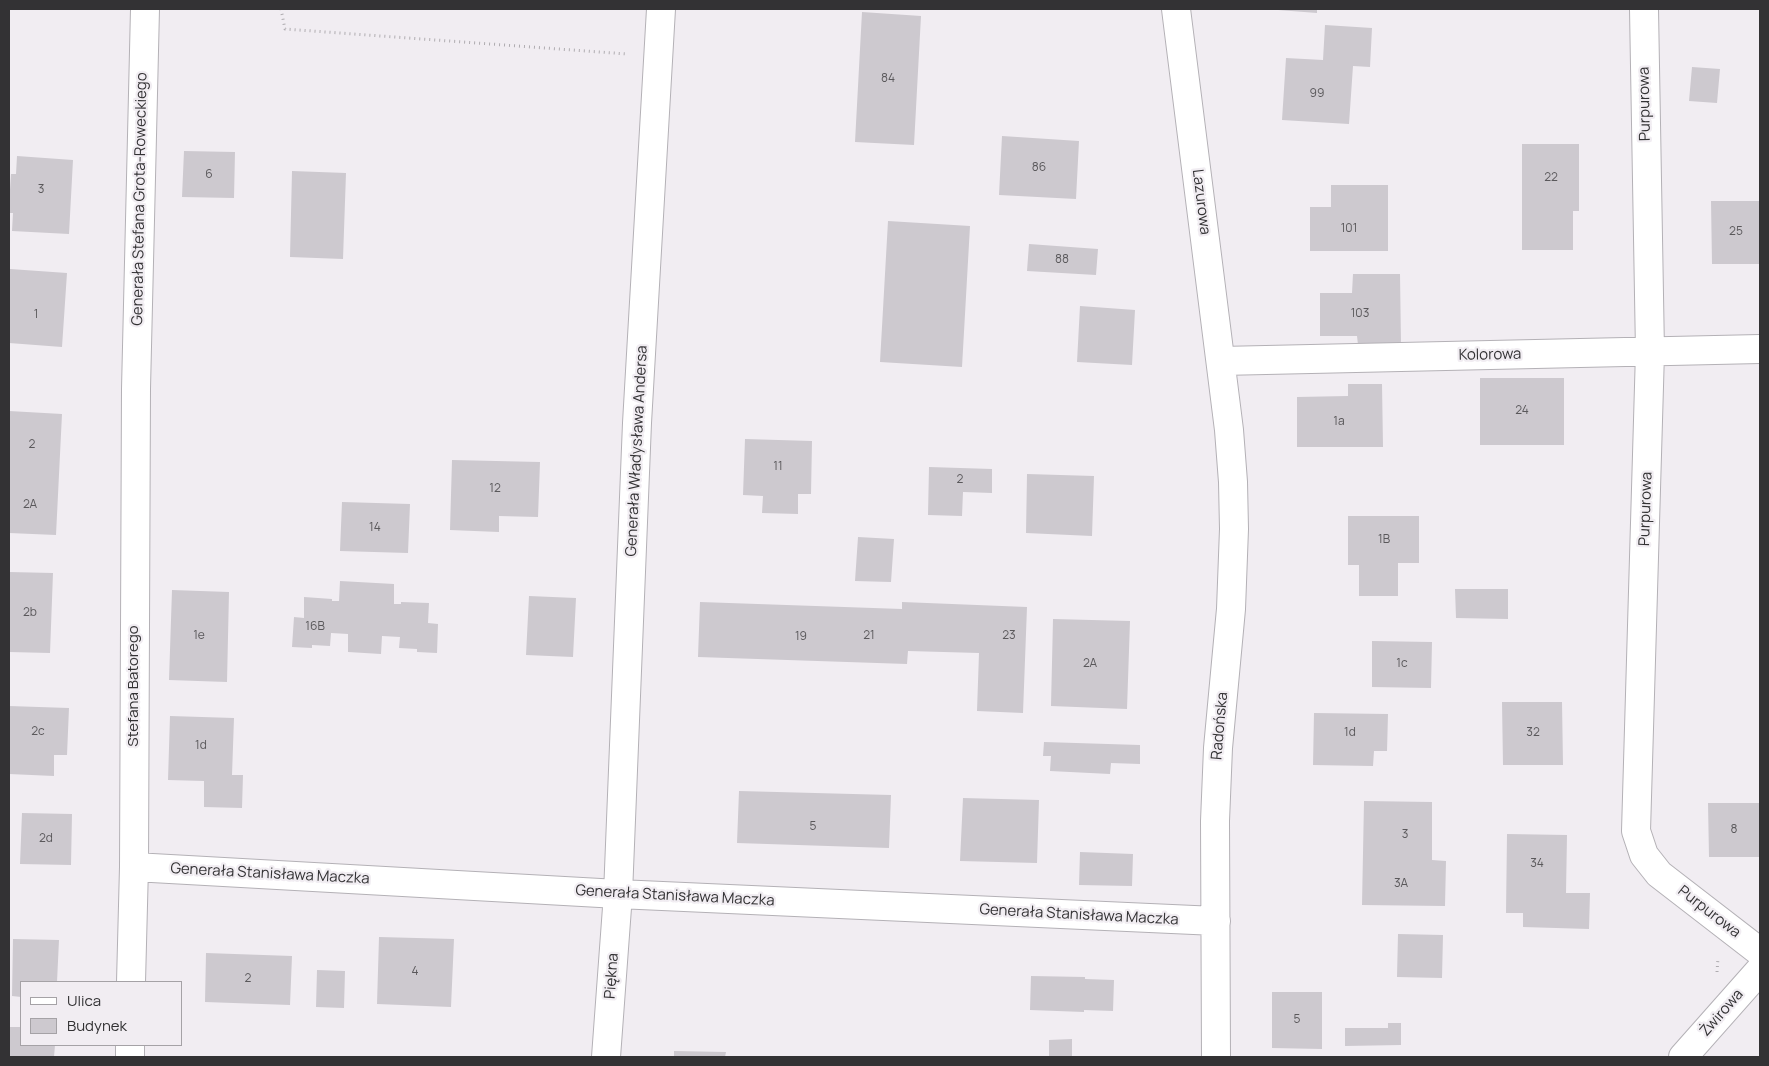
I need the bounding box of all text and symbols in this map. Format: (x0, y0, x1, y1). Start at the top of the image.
street label: Purpurowa (1635, 67, 1655, 141)
street label: Generała Stefana Grota-Roweckiego (129, 72, 151, 326)
house number: 84 (881, 72, 895, 86)
house number: 99 (1310, 87, 1324, 101)
house number: 86 (1032, 161, 1046, 175)
house number: 6 (205, 168, 213, 182)
street label: Lazurowa (1188, 168, 1214, 236)
house number: 22 (1544, 171, 1558, 185)
house number: 3 (38, 183, 44, 197)
house number: 101 (1341, 222, 1357, 236)
house number: 25 (1729, 225, 1743, 239)
house number: 88 (1055, 253, 1069, 267)
house number: 103 (1351, 307, 1369, 321)
house number: 1 (34, 308, 38, 322)
street label: Generała Władysława Andersa (622, 345, 652, 557)
street label: Kolorowa (1458, 345, 1522, 365)
house number: 24 (1515, 404, 1529, 418)
house number: 1a (1333, 415, 1345, 429)
house number: 2 (29, 438, 35, 452)
house number: 11 (773, 460, 783, 474)
street label: Purpurowa (1636, 472, 1656, 546)
house number: 2 (957, 473, 963, 487)
house number: 12 (489, 482, 501, 496)
house number: 2A (23, 498, 37, 512)
house number: 14 (369, 521, 381, 535)
house number: 1B (1378, 533, 1390, 547)
house number: 2b (23, 606, 37, 620)
house number: 16B (305, 620, 325, 634)
street label: Stefana Batorego (125, 625, 143, 747)
house number: 1e (193, 629, 205, 643)
house number: 21 (863, 629, 875, 643)
house number: 23 (1002, 629, 1016, 643)
house number: 19 (795, 630, 807, 644)
house number: 2A (1083, 657, 1097, 671)
house number: 1c (1396, 657, 1408, 671)
street label: Radońska (1208, 691, 1232, 761)
house number: 2c (31, 725, 45, 739)
house number: 1d (1344, 726, 1356, 740)
house number: 32 (1526, 726, 1540, 740)
house number: 1d (195, 739, 207, 753)
house number: 5 (810, 820, 816, 834)
house number: 8 (1731, 823, 1737, 837)
house number: 3 (1402, 828, 1408, 842)
house number: 2d (39, 832, 53, 846)
house number: 34 (1530, 857, 1544, 871)
street label: Generała Stanisława Maczka (170, 860, 370, 888)
house number: 3A (1394, 877, 1408, 891)
street label: Generała Stanisława Maczka (575, 882, 775, 910)
street label: Purpurowa (1674, 882, 1744, 942)
street label: Generała Stanisława Maczka (979, 901, 1179, 929)
street label: Piękna (601, 952, 623, 1000)
house number: 4 (411, 965, 419, 979)
house number: 2 (245, 972, 251, 986)
legend (20, 981, 182, 1046)
street label: Żwirowa (1697, 986, 1747, 1040)
text: Ulica (67, 990, 101, 1011)
house number: 5 (1294, 1013, 1300, 1027)
text: Budynek (67, 1015, 127, 1036)

